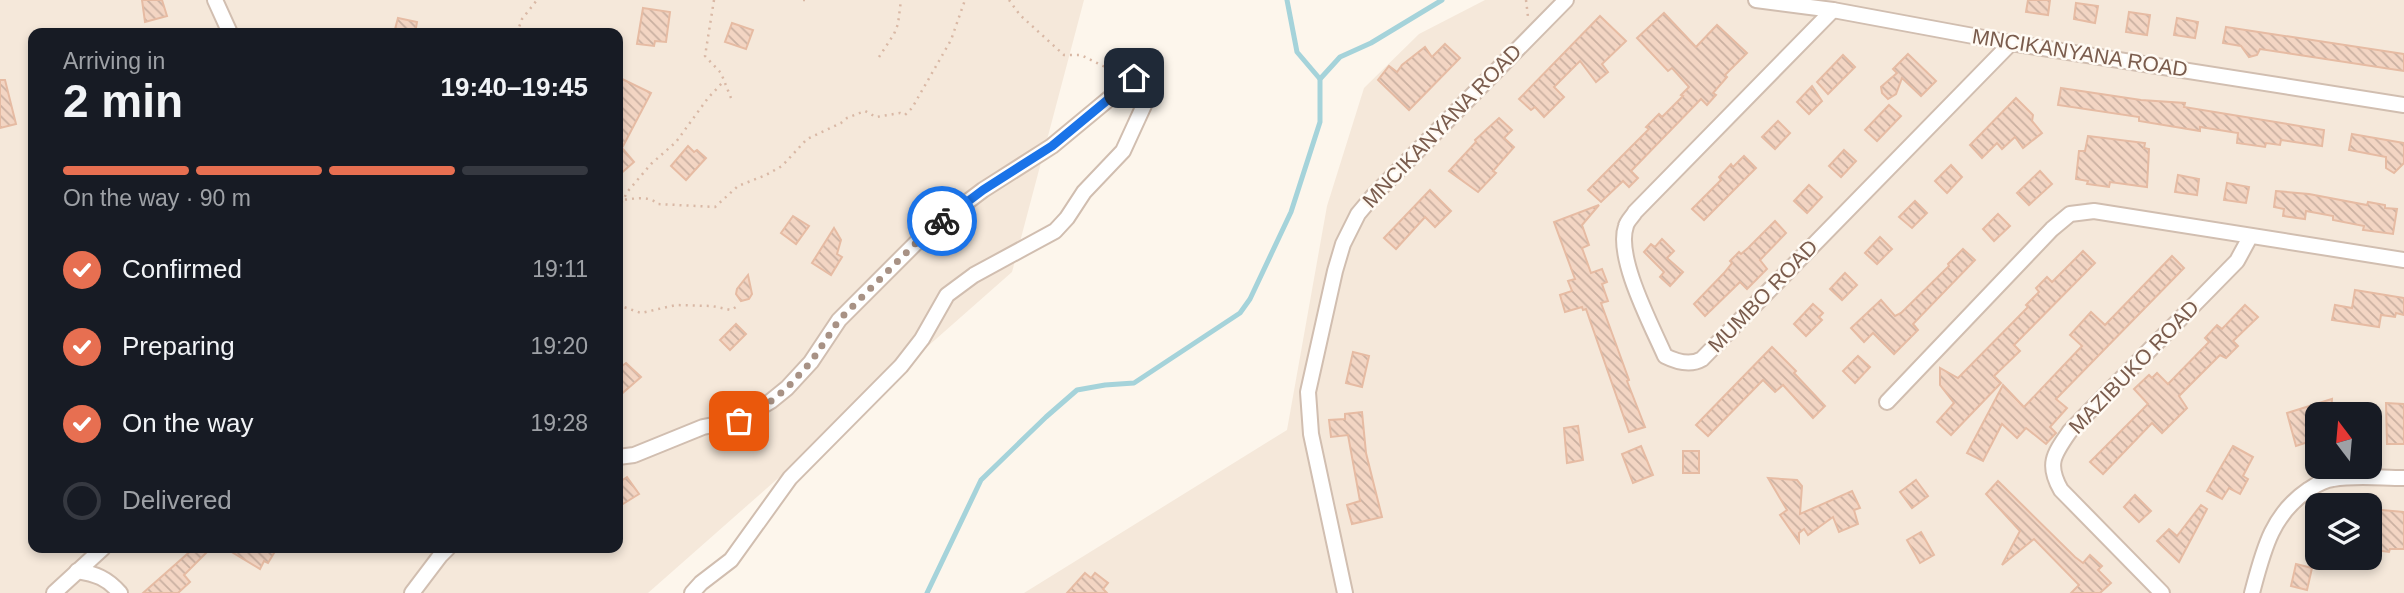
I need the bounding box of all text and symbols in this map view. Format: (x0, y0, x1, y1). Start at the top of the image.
street label: MNCIKANYANA ROAD (1971, 24, 2189, 81)
street label: MNCIKANYANA ROAD (1358, 39, 1526, 212)
text: Arriving in (63, 48, 165, 74)
pin (1104, 48, 1164, 108)
icon: home (1115, 59, 1153, 97)
text: 19:40–19:45 (441, 72, 588, 102)
text: 2 min (63, 75, 183, 127)
text: On the way · 90 m (63, 185, 251, 211)
courier (907, 186, 977, 256)
icon: bike (923, 202, 961, 240)
street label: MUMBO ROAD (1703, 235, 1822, 357)
icon: check (63, 251, 101, 289)
text: Confirmed (122, 254, 242, 284)
text: 19:11 (532, 256, 588, 282)
street label: MAZIBUKO ROAD (2064, 295, 2203, 438)
icon: check (63, 328, 101, 366)
text: Preparing (122, 331, 235, 361)
text: 19:20 (530, 333, 588, 359)
pin (709, 391, 769, 451)
icon: bag (720, 402, 758, 440)
north arrow (2305, 402, 2382, 480)
map controls (2305, 402, 2382, 570)
icon: check (63, 405, 101, 443)
text: On the way (122, 408, 254, 438)
text: 19:28 (530, 410, 588, 436)
text: Delivered (122, 485, 232, 515)
button: layers (2305, 493, 2382, 570)

